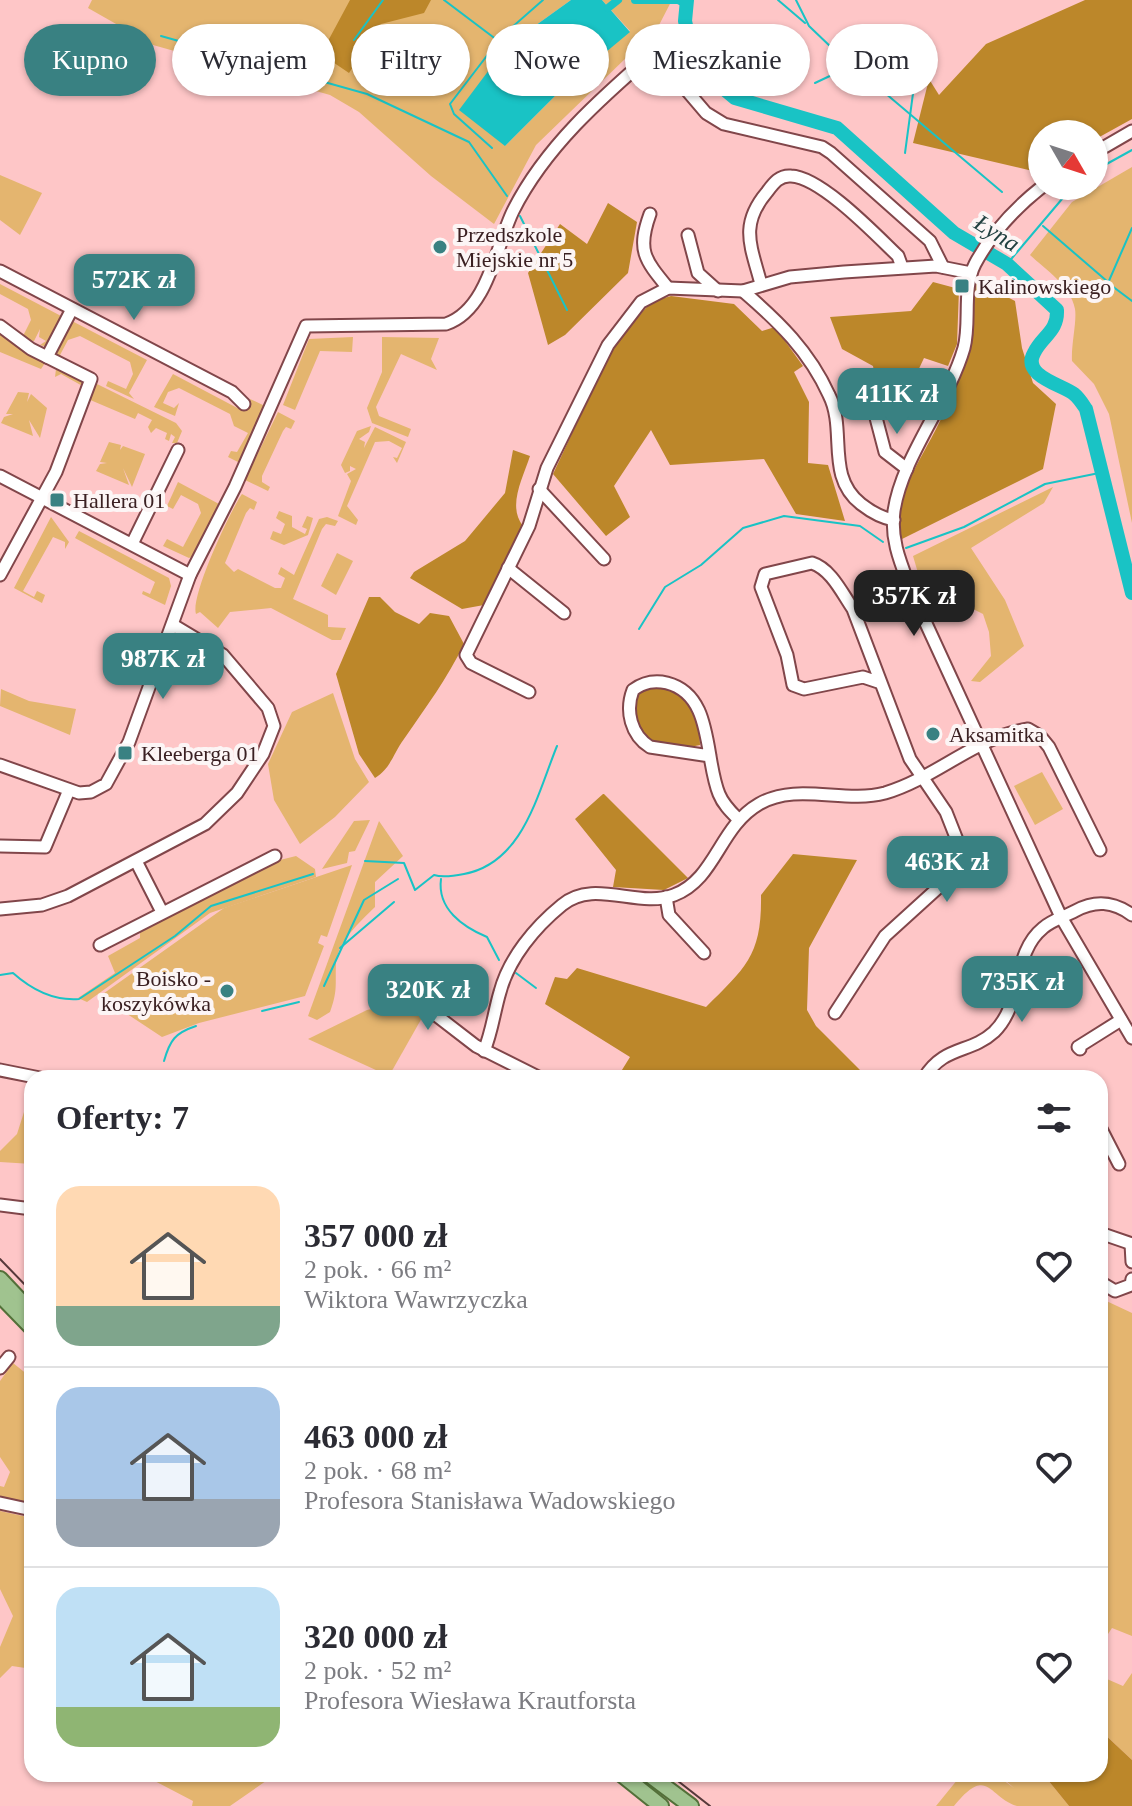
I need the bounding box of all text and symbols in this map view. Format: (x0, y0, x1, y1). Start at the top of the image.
chip: Kupno (24, 24, 156, 96)
chip: Wynajem (172, 24, 335, 96)
chip: Filtry (351, 24, 470, 96)
chip: Nowe (486, 24, 609, 96)
chip: Mieszkanie (625, 24, 810, 96)
chip: Dom (826, 24, 938, 96)
north arrow (1028, 120, 1108, 200)
map controls (1028, 120, 1108, 200)
water label: Łyna (969, 209, 1024, 257)
place label: Przedszkole Miejskie nr 5 (456, 222, 573, 272)
marker: Przedszkole Miejskie nr 5 (431, 238, 449, 256)
pin: 572K zł (60, 254, 208, 322)
text: 572K zł (92, 265, 176, 294)
place label: Kalinowskiego (978, 274, 1111, 299)
marker: Kalinowskiego (953, 277, 971, 295)
pin: 411K zł (823, 368, 971, 436)
text: 411K zł (855, 379, 939, 408)
place label: Hallera 01 (73, 488, 165, 513)
marker: Hallera 01 (48, 491, 66, 509)
pin: 357K zł (840, 570, 988, 638)
text: 357K zł (872, 581, 956, 610)
pin: 987K zł (89, 633, 237, 701)
text: 987K zł (121, 644, 205, 673)
place label: Aksamitka (949, 722, 1045, 747)
marker: Aksamitka (924, 725, 942, 743)
place label: Kleeberga 01 (141, 741, 259, 766)
marker: Kleeberga 01 (116, 744, 134, 762)
pin: 463K zł (873, 836, 1021, 904)
text: 463K zł (905, 847, 989, 876)
pin: 735K zł (948, 956, 1096, 1024)
pin: 320K zł (354, 964, 502, 1032)
place label: Boisko - koszykówka (101, 966, 211, 1016)
text: 735K zł (980, 967, 1064, 996)
text: 320K zł (386, 975, 470, 1004)
marker: Boisko - koszykówka (218, 982, 236, 1000)
icon: filters (1032, 1096, 1076, 1140)
text: Oferty: 7 (56, 1099, 189, 1136)
text: 357 000 zł (304, 1217, 448, 1254)
icon: home (120, 1218, 216, 1314)
icon: heart (1032, 1244, 1076, 1288)
text: 2 pok. · 66 m² (304, 1255, 451, 1284)
text: Wiktora Wawrzyczka (304, 1285, 528, 1314)
text: 463 000 zł (304, 1418, 448, 1455)
icon: home (120, 1419, 216, 1515)
icon: heart (1032, 1445, 1076, 1489)
text: 2 pok. · 68 m² (304, 1456, 451, 1485)
text: Profesora Stanisława Wadowskiego (304, 1486, 675, 1515)
text: 320 000 zł (304, 1618, 448, 1655)
icon: home (120, 1619, 216, 1715)
icon: heart (1032, 1645, 1076, 1689)
text: 2 pok. · 52 m² (304, 1656, 451, 1685)
text: Profesora Wiesława Krautforsta (304, 1686, 636, 1715)

